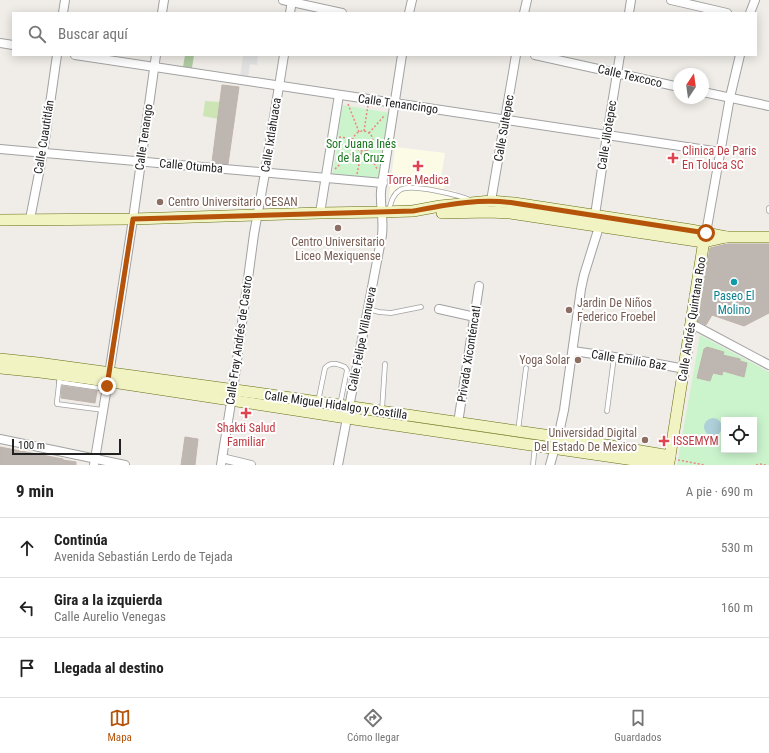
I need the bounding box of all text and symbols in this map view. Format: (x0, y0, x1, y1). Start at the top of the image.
search box (12, 12, 757, 56)
icon: search (26, 23, 48, 45)
text: Buscar aquí (58, 25, 128, 43)
street label: Calle Texcoco (596, 62, 664, 90)
north arrow (673, 68, 709, 104)
street label: Calle Tenancingo (357, 91, 439, 117)
street label: Calle Sultepec (491, 93, 517, 162)
street label: Calle Ixtlahuaca (258, 96, 284, 173)
street label: Calle Cuautitlán (31, 99, 57, 175)
street label: Calle Jilotepec (595, 99, 619, 171)
street label: Calle Tenango (132, 103, 156, 171)
park label: Sor Juana Inés de la Cruz (326, 137, 396, 165)
place label: Clinica De Paris En Toluca SC (682, 144, 756, 172)
marker: Clinica De Paris En Toluca SC (667, 152, 679, 164)
street label: Calle Otumba (159, 156, 224, 176)
marker: Torre Medica (412, 160, 424, 172)
place label: Torre Medica (387, 173, 449, 187)
place label: Centro Universitario CESAN (168, 195, 298, 209)
marker: Centro Universitario CESAN (155, 197, 165, 207)
marker: Centro Universitario Liceo Mexiquense (333, 223, 343, 233)
route start (697, 224, 715, 242)
place label: Centro Universitario Liceo Mexiquense (291, 235, 385, 263)
street label: Calle Andrés Quintana Roo (675, 256, 709, 382)
street label: Calle Fray Andrés de Castro (223, 274, 255, 406)
marker: Paseo El Molino (729, 277, 739, 287)
street label: Calle Felipe Villanueva (345, 285, 379, 392)
place label: Paseo El Molino (714, 289, 754, 317)
place label: Jardin De Niños Federico Froebel (577, 296, 656, 324)
street label: Privada Xiconténcatl (454, 305, 484, 403)
marker: Jardin De Niños Federico Froebel (564, 305, 574, 315)
street label: Calle Emilio Baz (590, 347, 668, 373)
place label: Yoga Solar (519, 353, 570, 367)
marker: Yoga Solar (573, 355, 583, 365)
route end (98, 377, 116, 395)
street label: Calle Miguel Hidalgo y Costilla (264, 388, 409, 422)
marker: Shakti Salud Familiar (240, 407, 252, 419)
map controls (721, 417, 757, 453)
button: locate (721, 417, 757, 453)
place label: Shakti Salud Familiar (217, 421, 275, 449)
place label: Universidad Digital Del Estado De Mexico (534, 426, 637, 454)
place label: ISSEMYM (673, 434, 719, 448)
marker: Universidad Digital Del Estado De Mexico (640, 435, 650, 445)
marker: ISSEMYM (658, 435, 670, 447)
scale bar (12, 437, 121, 456)
text: 100 m (18, 439, 45, 452)
text: 9 min (16, 481, 54, 501)
text: A pie · 690 m (686, 484, 753, 499)
text: Continúa (54, 531, 108, 549)
icon: ahead (16, 537, 38, 559)
text: 530 m (721, 540, 753, 555)
text: Avenida Sebastián Lerdo de Tejada (54, 549, 233, 564)
text: Gira a la izquierda (54, 591, 162, 609)
icon: left (16, 597, 38, 619)
text: 160 m (721, 600, 753, 615)
text: Calle Aurelio Venegas (54, 609, 166, 624)
icon: arrive (16, 657, 38, 679)
text: Llegada al destino (54, 659, 164, 677)
tab: Mapa (108, 707, 132, 744)
tab: Cómo llegar (347, 707, 399, 744)
tab: Guardados (614, 707, 661, 744)

